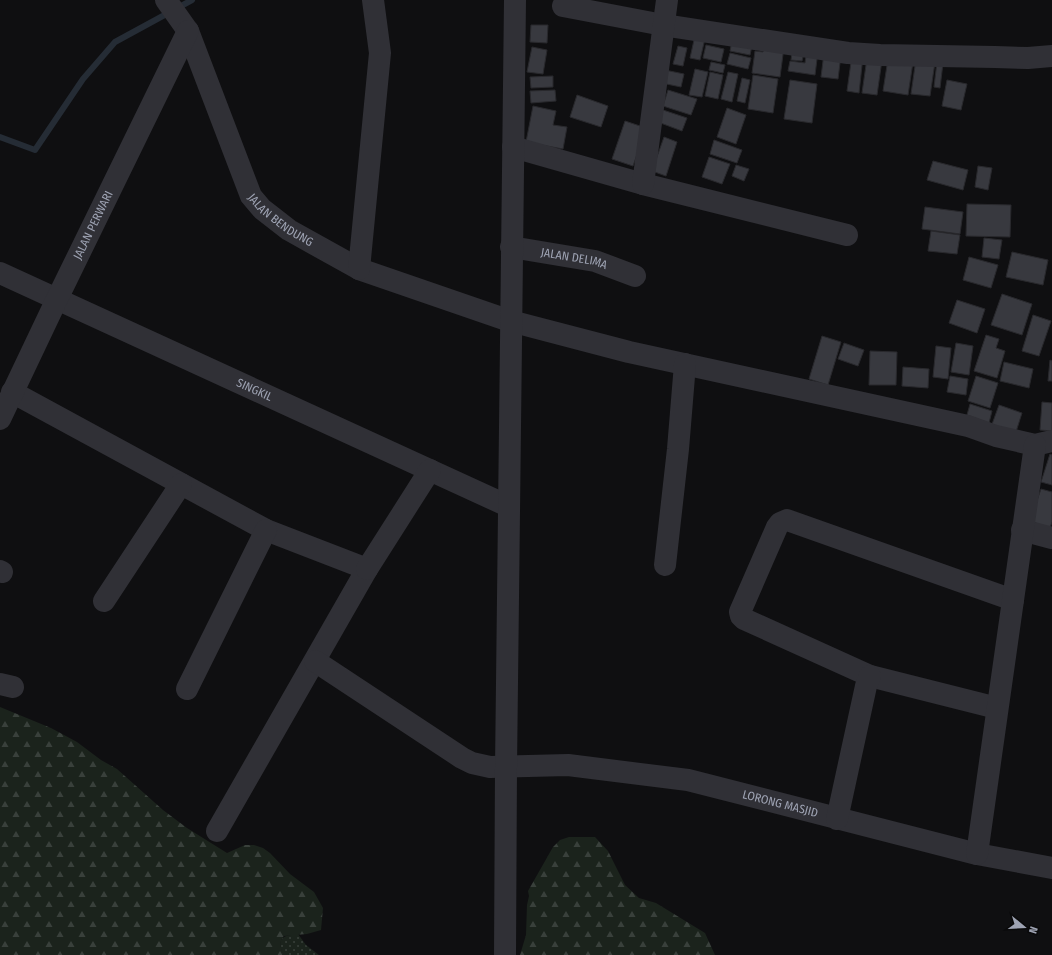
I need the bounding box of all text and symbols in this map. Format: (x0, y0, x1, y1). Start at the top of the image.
street label: JALAN PERWARI (70, 189, 116, 262)
street label: JALAN BENDUNG (245, 191, 316, 249)
street label: JALAN DELIMA (540, 245, 610, 272)
street label: SINGKIL (234, 375, 275, 404)
street label: LORONG MASJID (741, 787, 820, 820)
north arrow (1004, 907, 1044, 947)
text: N (1026, 925, 1040, 935)

